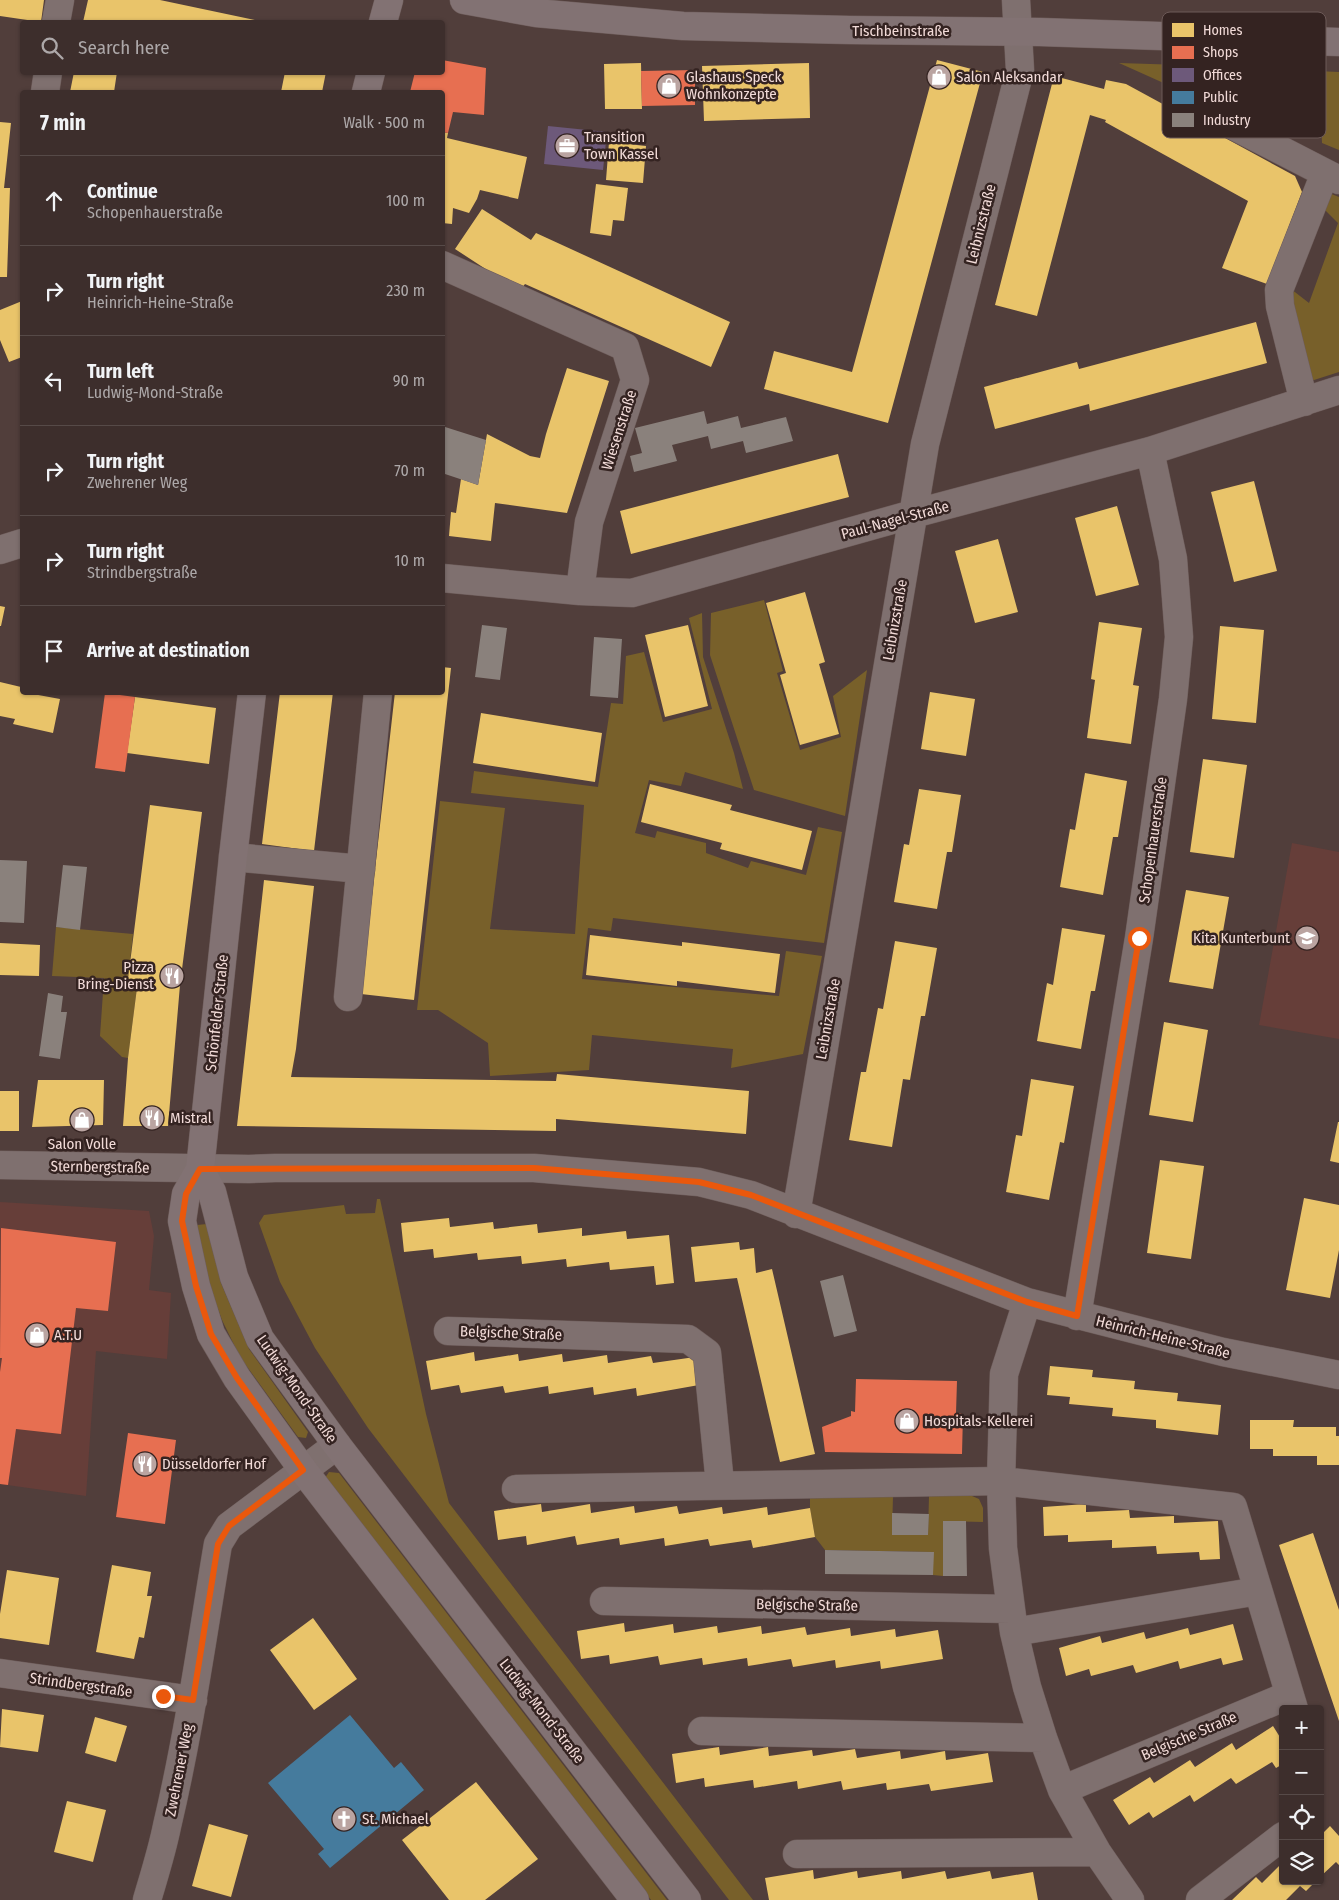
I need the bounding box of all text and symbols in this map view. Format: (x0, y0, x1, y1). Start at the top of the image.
legend (1162, 12, 1326, 138)
search box (20, 20, 445, 75)
street label: Tischbeinstraße (852, 22, 950, 40)
text: Homes (1203, 22, 1243, 39)
icon: search (38, 34, 66, 62)
text: Search here (78, 36, 170, 59)
text: Shops (1203, 44, 1238, 61)
shop icon: Salon Aleksandar (926, 64, 952, 90)
text: Offices (1203, 67, 1242, 84)
place label: Glashaus Speck Wohnkonzepte (686, 68, 781, 103)
place label: Salon Aleksandar (956, 68, 1063, 86)
shop icon: Glashaus Speck Wohnkonzepte (656, 73, 682, 99)
text: Public (1203, 89, 1238, 106)
text: 7 min (40, 110, 86, 136)
text: Industry (1203, 112, 1251, 129)
text: Walk · 500 m (343, 113, 425, 132)
place label: Transition Town Kassel (584, 128, 658, 163)
office icon: Transition Town Kassel (554, 133, 580, 159)
text: Continue (87, 180, 158, 203)
street label: Leibnizstraße (962, 182, 1000, 266)
icon: ahead (40, 187, 68, 215)
text: 100 m (386, 191, 425, 210)
text: Schopenhauerstraße (87, 203, 223, 222)
text: Turn right (87, 270, 164, 293)
icon: right (40, 277, 68, 305)
text: 230 m (386, 281, 425, 300)
text: Heinrich-Heine-Straße (87, 293, 234, 312)
text: Turn left (87, 360, 154, 383)
icon: left (40, 367, 68, 395)
text: 90 m (393, 371, 425, 390)
text: Ludwig-Mond-Straße (87, 383, 223, 402)
street label: Wiesenstraße (598, 388, 640, 472)
text: Turn right (87, 450, 164, 473)
icon: right (40, 457, 68, 485)
text: 70 m (394, 461, 425, 480)
text: Zwehrener Weg (87, 473, 187, 492)
street label: Paul-Nagel-Straße (839, 497, 951, 543)
text: Turn right (87, 540, 164, 563)
icon: right (40, 547, 68, 575)
text: 10 m (394, 551, 425, 570)
text: Strindbergstraße (87, 563, 197, 582)
street label: Leibnizstraße (879, 578, 911, 662)
icon: arrive (40, 637, 68, 665)
text: Arrive at destination (87, 639, 250, 662)
street label: Schopenhauerstraße (1135, 776, 1171, 904)
school or university icon: Kita Kunterbunt (1294, 925, 1320, 951)
route start (1128, 927, 1151, 950)
place label: Kita Kunterbunt (1193, 929, 1290, 947)
street label: Schönfelder Straße (202, 954, 232, 1072)
place label: Pizza Bring-Dienst (77, 958, 154, 993)
restaurant icon: Pizza Bring-Dienst (159, 963, 185, 989)
street label: Leibnizstraße (812, 977, 844, 1061)
restaurant icon: Mistral (139, 1105, 165, 1131)
shop icon: Salon Volle (69, 1107, 95, 1133)
place label: Mistral (170, 1109, 212, 1127)
place label: Salon Volle (48, 1135, 116, 1153)
street label: Sternbergstraße (50, 1157, 150, 1177)
street label: Heinrich-Heine-Straße (1094, 1312, 1232, 1362)
shop icon: A.T.U (24, 1322, 50, 1348)
street label: Belgische Straße (460, 1322, 562, 1344)
place label: A.T.U (54, 1326, 82, 1344)
street label: Ludwig-Mond-Straße (253, 1332, 341, 1446)
shop icon: Hospitals-Kellerei (894, 1408, 920, 1434)
place label: Hospitals-Kellerei (924, 1412, 1033, 1430)
restaurant icon: Düsseldorfer Hof (132, 1451, 158, 1477)
place label: Düsseldorfer Hof (162, 1455, 267, 1473)
street label: Belgische Straße (756, 1595, 858, 1615)
street label: Ludwig-Mond-Straße (496, 1655, 588, 1767)
street label: Strindbergstraße (28, 1669, 134, 1701)
route end (152, 1685, 175, 1708)
map controls (1279, 1705, 1324, 1885)
button: + (1279, 1705, 1324, 1750)
street label: Belgische Straße (1139, 1708, 1239, 1764)
street label: Zwehrener Weg (161, 1722, 197, 1818)
button: − (1279, 1750, 1324, 1795)
button: locate (1279, 1795, 1324, 1840)
church icon: St. Michael (331, 1806, 357, 1832)
place label: St. Michael (362, 1810, 429, 1828)
button: layers (1279, 1840, 1324, 1885)

